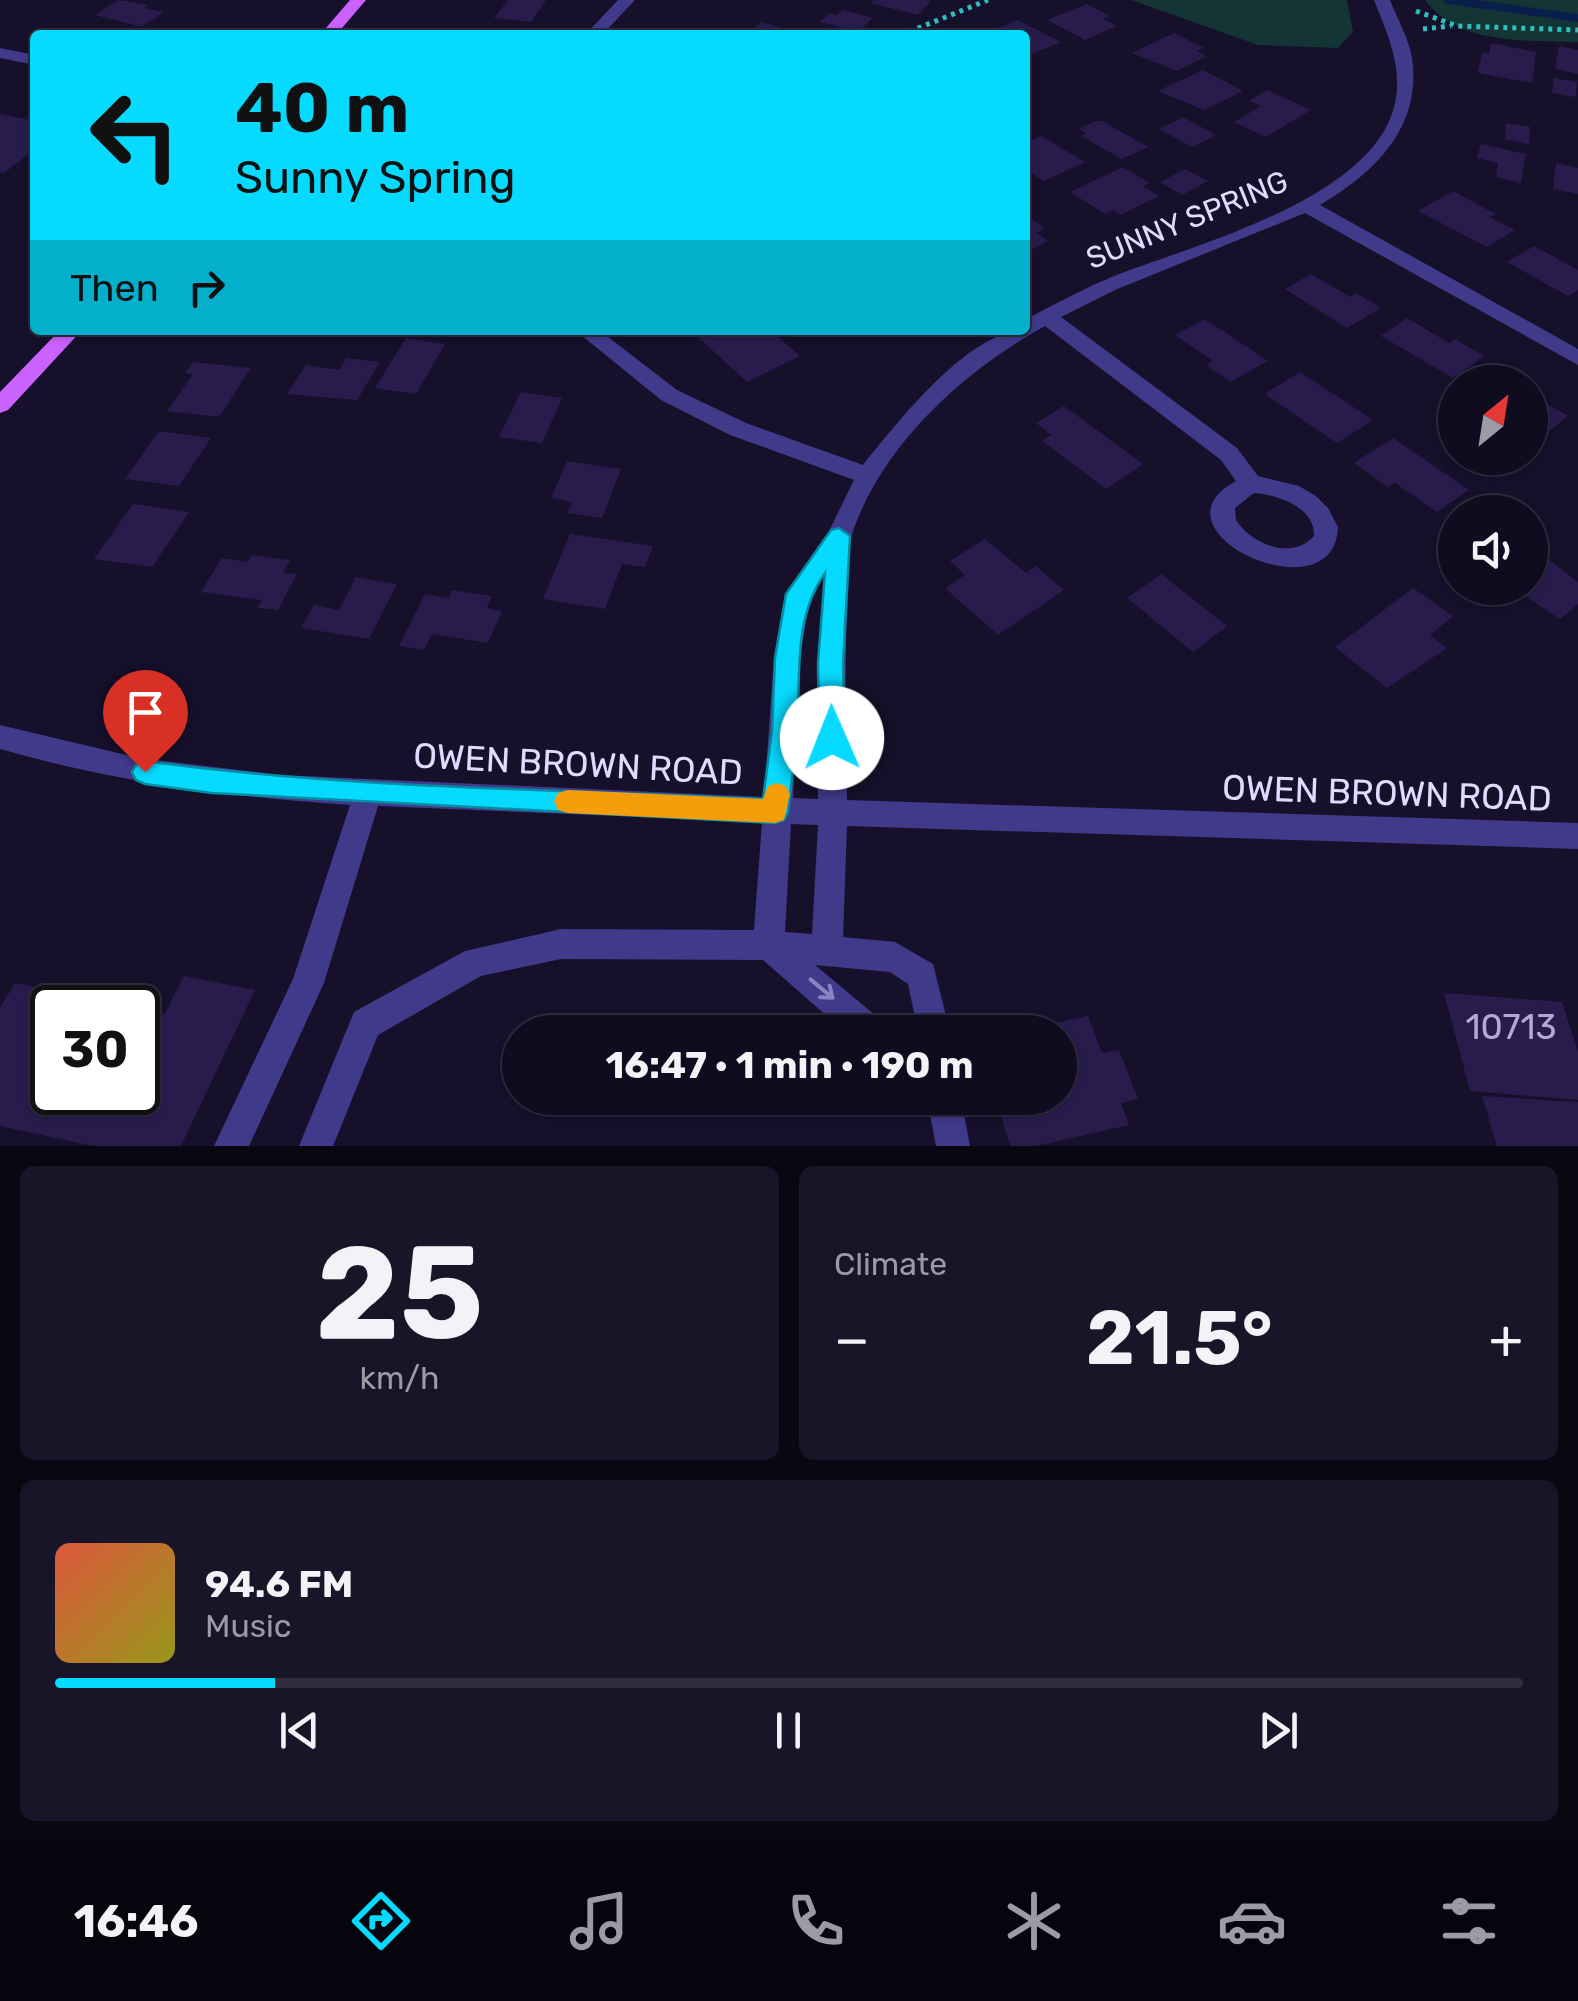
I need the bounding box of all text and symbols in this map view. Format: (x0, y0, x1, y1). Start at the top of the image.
text: 40 m (235, 67, 409, 150)
icon: left (70, 70, 200, 200)
text: Sunny Spring (235, 151, 516, 204)
street label: SUNNY SPRING (1081, 163, 1293, 277)
icon: right (179, 260, 234, 315)
text: Then (70, 265, 159, 311)
north arrow (1438, 365, 1548, 475)
map controls (1438, 365, 1548, 605)
button: sound (1438, 495, 1548, 605)
pin (103, 670, 188, 773)
icon: arrive (118, 685, 173, 740)
position arrow (780, 686, 884, 790)
street label: OWEN BROWN ROAD (412, 734, 744, 794)
street label: OWEN BROWN ROAD (1221, 766, 1553, 820)
one-way arrow (809, 978, 834, 1001)
speed limit sign: 30 (30, 985, 160, 1115)
house number: 10713 (1465, 1006, 1557, 1048)
text: 16:47 · 1 min · 190 m (605, 1042, 974, 1088)
text: 25 (315, 1216, 484, 1371)
text: Climate (834, 1245, 947, 1283)
text: 21.5° (1086, 1294, 1273, 1383)
text: − (834, 1307, 870, 1372)
text: + (1489, 1307, 1523, 1372)
text: km/h (360, 1359, 439, 1397)
text: 94.6 FM (205, 1561, 353, 1607)
text: Music (205, 1607, 291, 1645)
icon: previous (272, 1703, 327, 1758)
icon: pause (761, 1703, 816, 1758)
icon: next (1251, 1703, 1306, 1758)
icon: directions (346, 1886, 416, 1956)
icon: music (564, 1886, 634, 1956)
icon: phone (781, 1886, 851, 1956)
icon: climate (999, 1886, 1069, 1956)
icon: car (1217, 1886, 1287, 1956)
icon: filters (1434, 1886, 1504, 1956)
text: 16:46 (74, 1895, 199, 1948)

